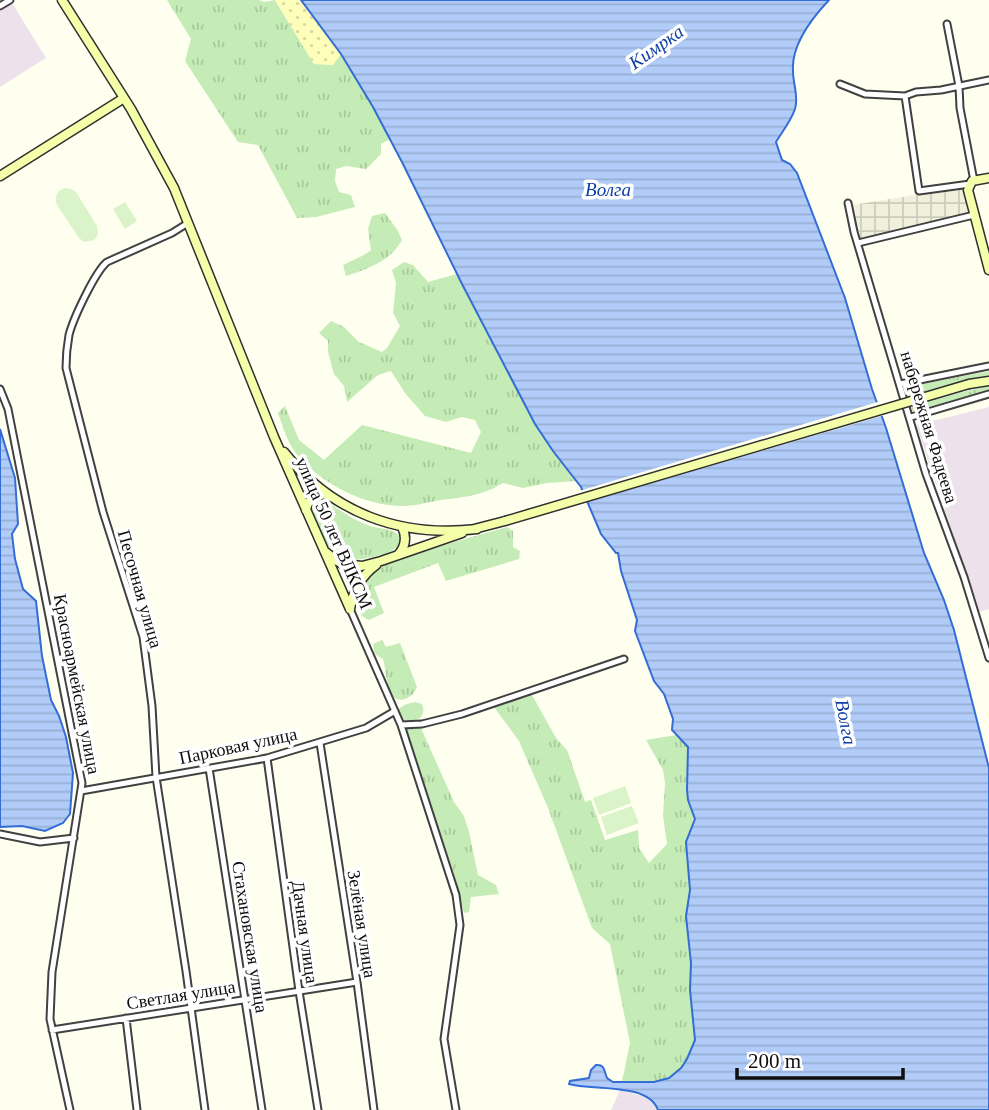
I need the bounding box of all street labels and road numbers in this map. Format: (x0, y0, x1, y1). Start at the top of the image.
street label: набережная Фадеева (896, 349, 962, 505)
street label: улица 50 лет ВЛКСМ (292, 454, 376, 612)
street label: Песочная улица (114, 528, 166, 650)
street label: Красноармейская улица (50, 592, 104, 776)
street label: Парковая улица (177, 724, 299, 768)
street label: Стахановская улица (228, 860, 272, 1014)
street label: Зелёная улица (344, 869, 380, 979)
street label: Дачная улица (288, 879, 322, 985)
street label: Светлая улица (125, 977, 237, 1013)

